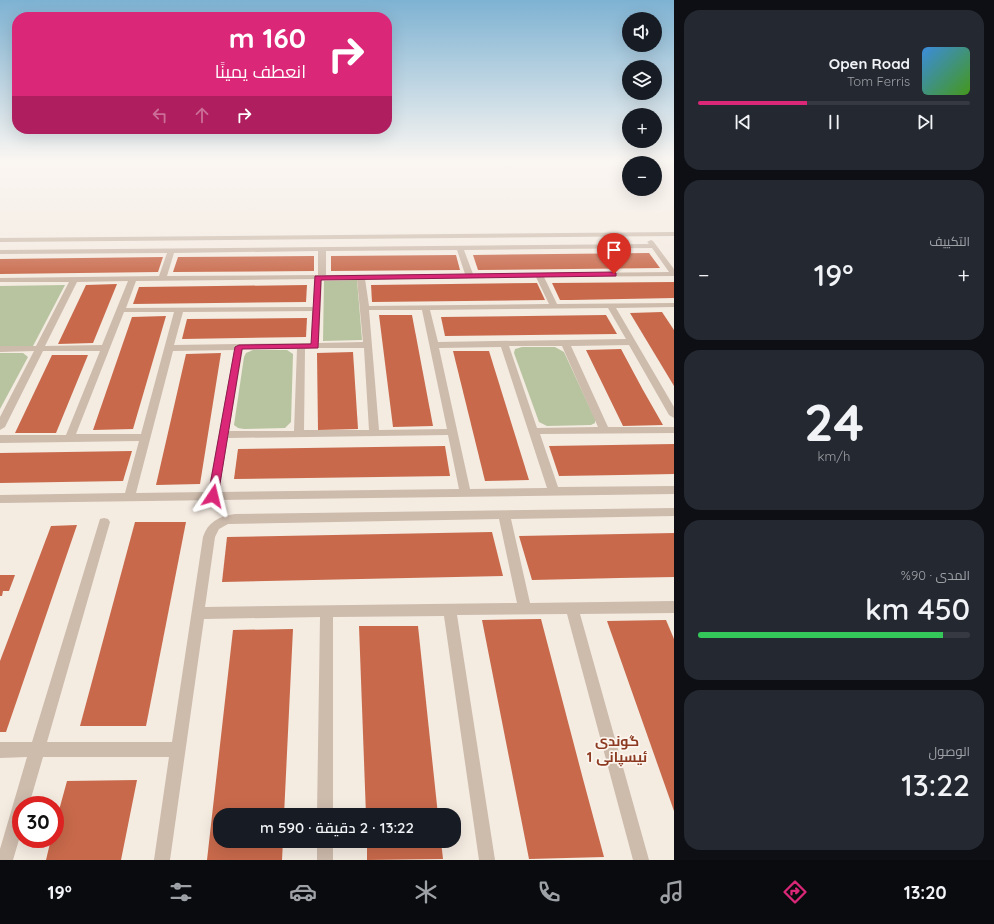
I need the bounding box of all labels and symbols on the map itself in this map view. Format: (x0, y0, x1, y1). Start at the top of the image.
pin (597, 233, 631, 274)
position arrow (192, 475, 234, 517)
district label: گوندی ئیسپانی 1 (587, 732, 648, 767)
speed limit sign: 30 (12, 796, 64, 848)

